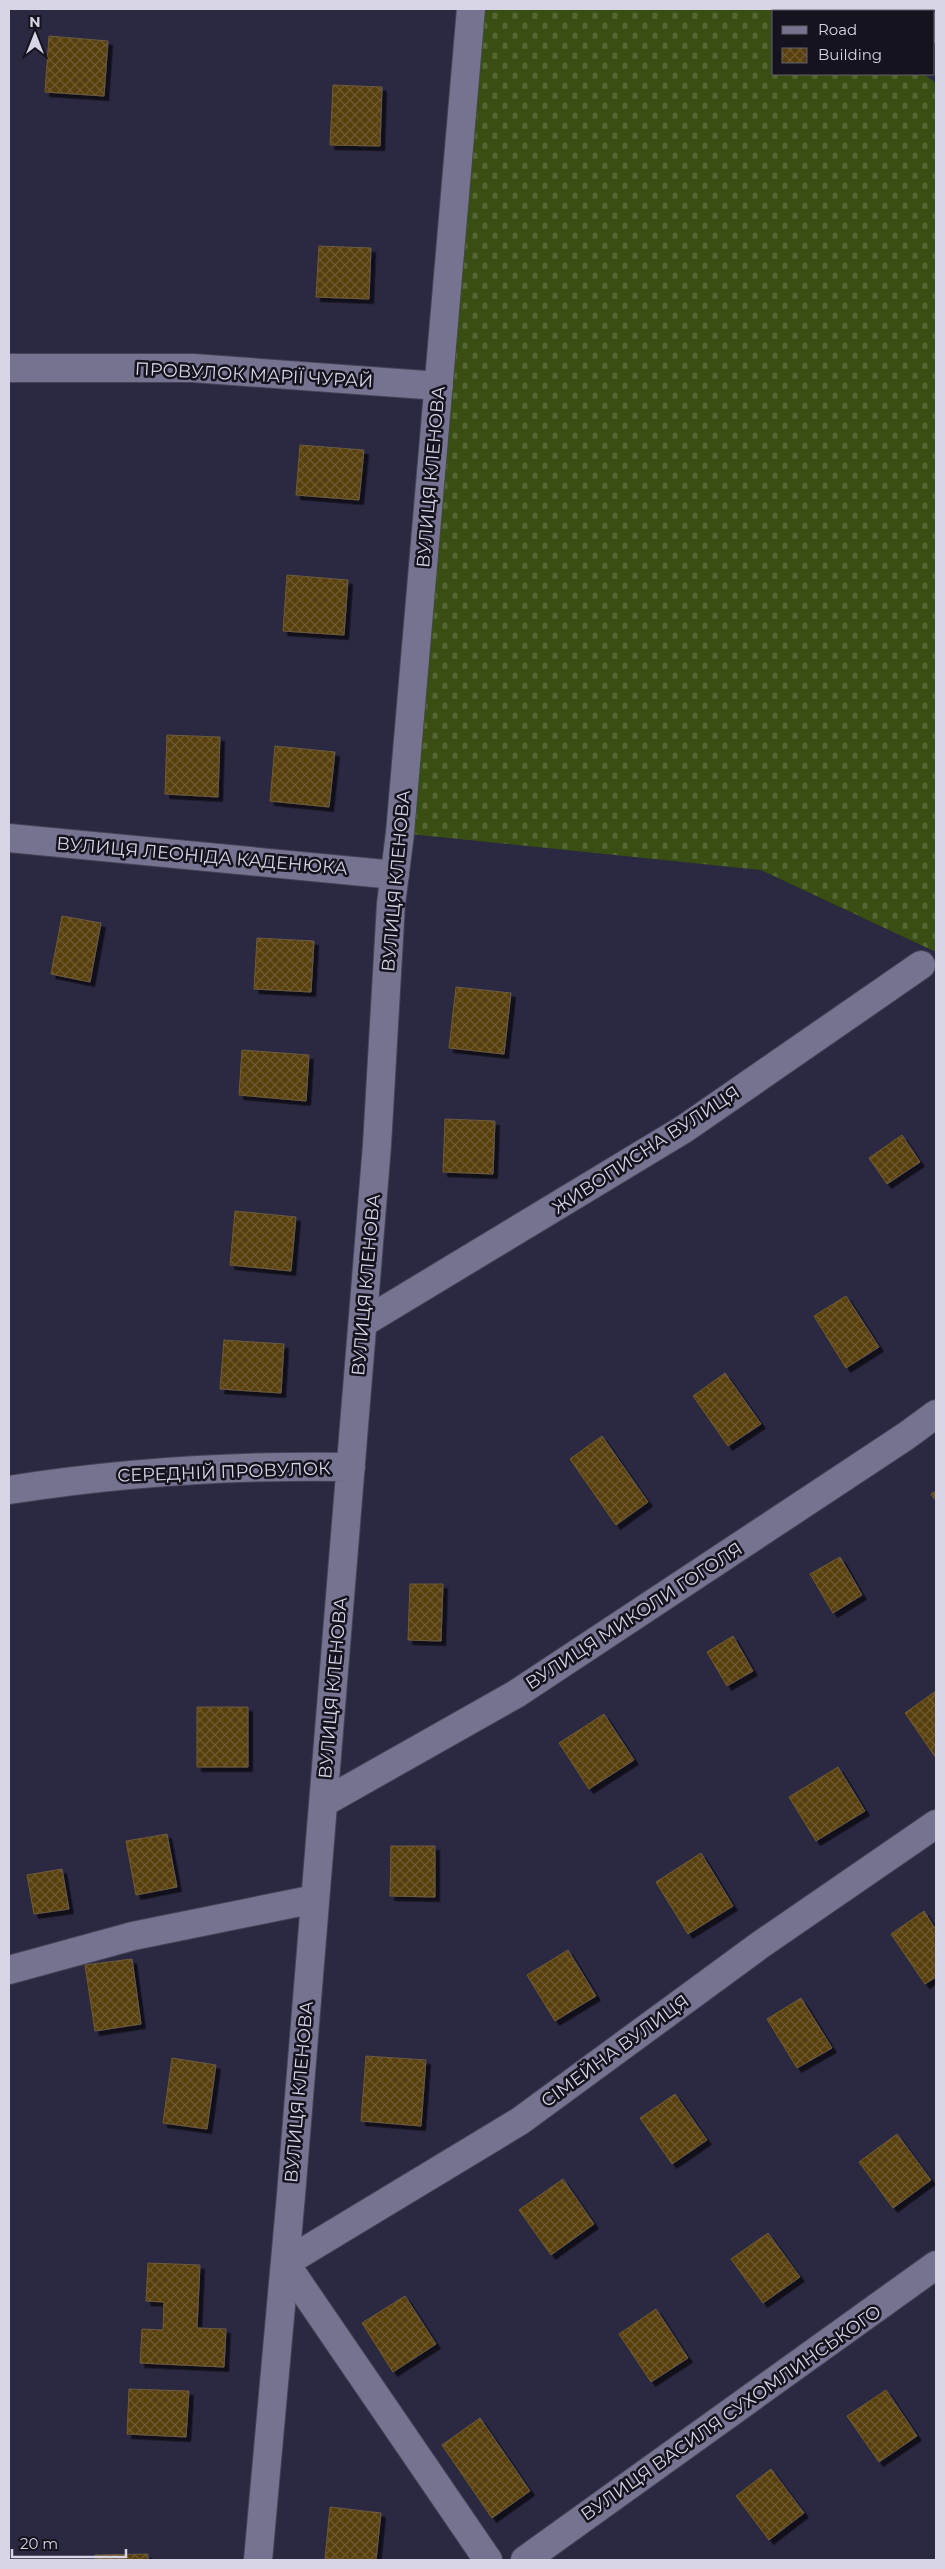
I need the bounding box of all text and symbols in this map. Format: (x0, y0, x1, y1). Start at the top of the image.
north arrow (10, 10, 60, 60)
legend (772, 10, 935, 75)
text: N (29, 13, 41, 31)
text: Road (818, 20, 857, 39)
text: Building (818, 45, 882, 64)
street label: ПРОВУЛОК МАРІЇ ЧУРАЙ (134, 358, 374, 392)
street label: ВУЛИЦЯ КЛЕНОВА (412, 385, 450, 569)
street label: ВУЛИЦЯ КЛЕНОВА (377, 789, 415, 973)
street label: ВУЛИЦЯ ЛЕОНІДА КАДЕНЮКА (56, 832, 349, 880)
street label: ЖИВОПИСНА ВУЛИЦЯ (548, 1081, 744, 1219)
street label: ВУЛИЦЯ КЛЕНОВА (347, 1193, 385, 1377)
street label: СЕРЕДНІЙ ПРОВУЛОК (117, 1457, 331, 1487)
street label: ВУЛИЦЯ МИКОЛИ ГОГОЛЯ (521, 1538, 747, 1694)
street label: ВУЛИЦЯ КЛЕНОВА (314, 1596, 352, 1780)
street label: СІМЕЙНА ВУЛИЦЯ (537, 1990, 693, 2112)
street label: ВУЛИЦЯ КЛЕНОВА (280, 2000, 318, 2184)
street label: ВУЛИЦЯ ВАСИЛЯ СУХОМЛИНСЬКОГО (577, 2300, 885, 2526)
scale bar (12, 2526, 126, 2558)
text: 20 m (20, 2534, 58, 2553)

